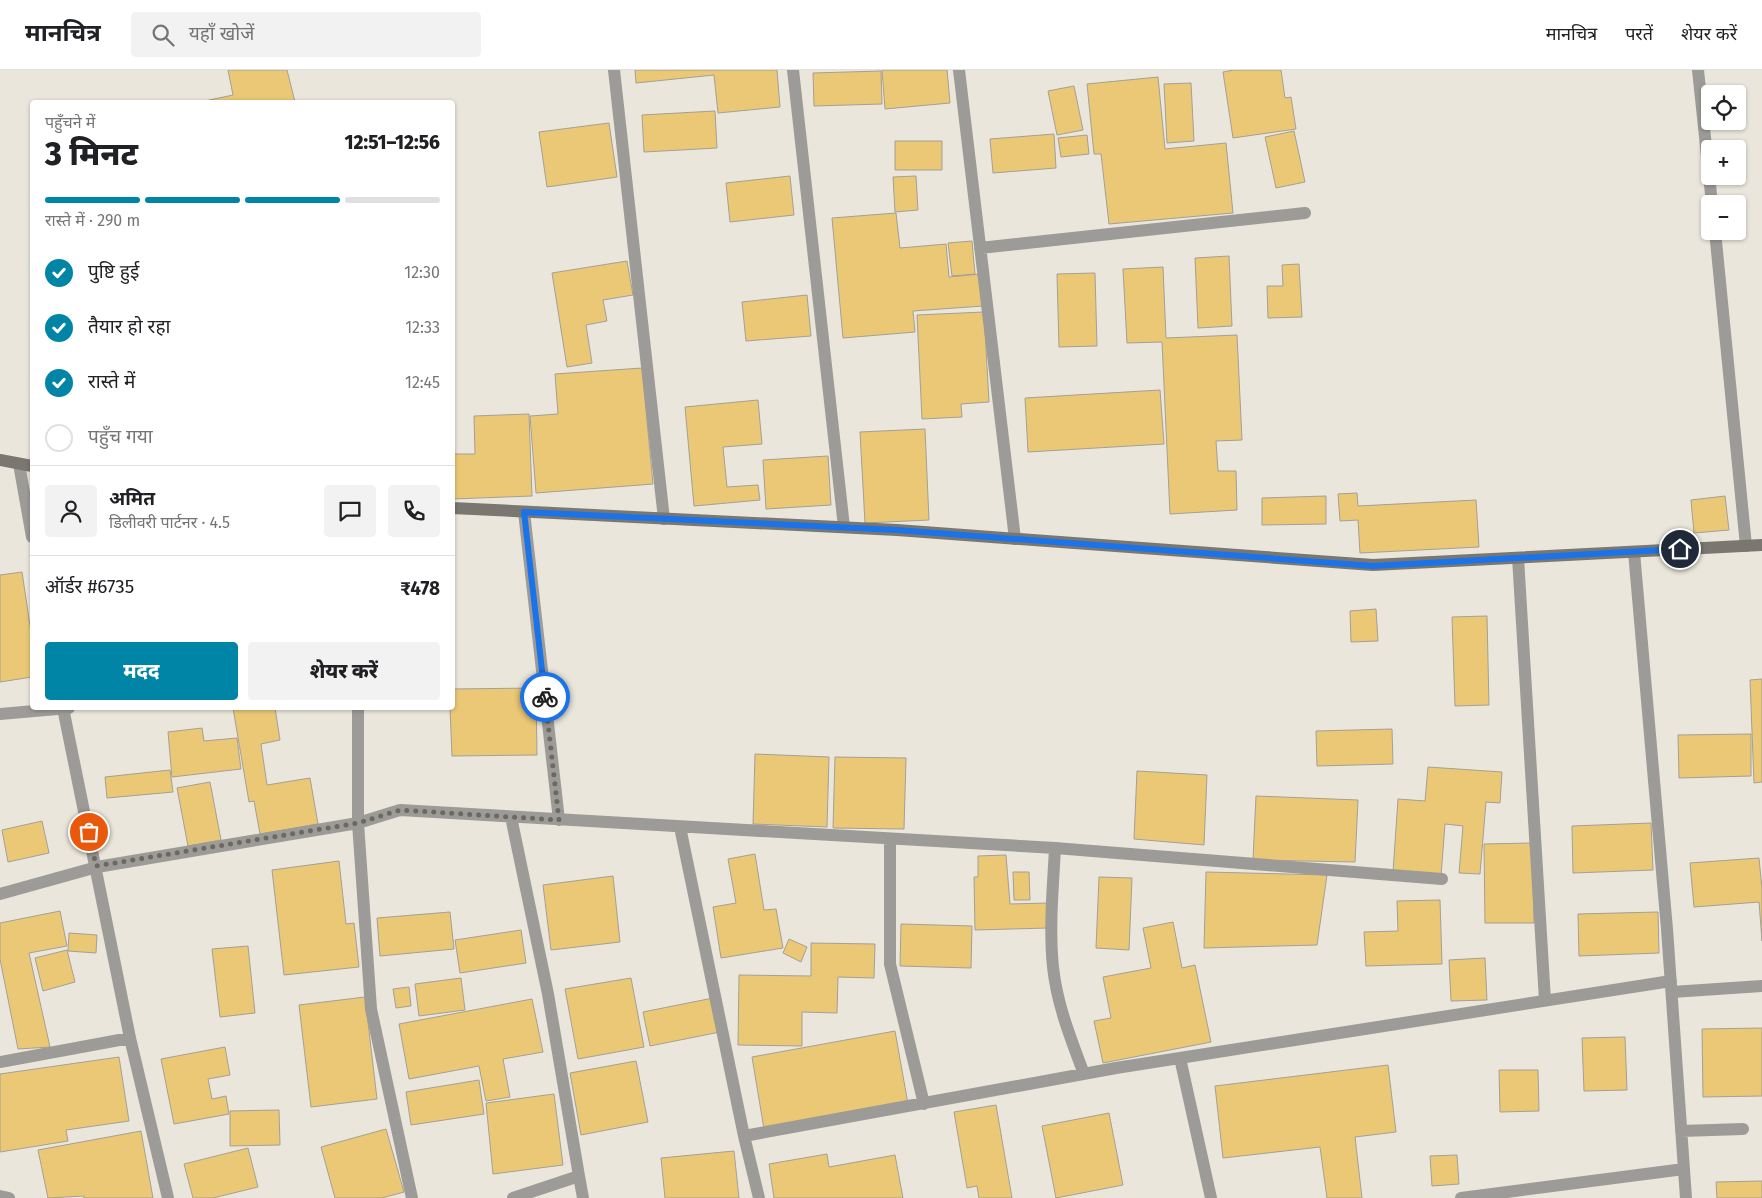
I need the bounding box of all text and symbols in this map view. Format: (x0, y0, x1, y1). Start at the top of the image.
search box (131, 12, 481, 57)
text: मानचित्र (25, 19, 101, 47)
icon: search (149, 21, 177, 49)
text: यहाँ खोजें (189, 22, 254, 45)
text: मानचित्र (1546, 23, 1597, 45)
text: परतें (1625, 23, 1653, 45)
text: शेयर करें (1681, 23, 1737, 45)
map controls (1701, 85, 1746, 240)
button: locate (1701, 85, 1746, 130)
text: पहुँचने में (45, 113, 95, 132)
text: 12:51–12:56 (345, 131, 440, 154)
text: 3 मिनट (45, 135, 138, 173)
button: + (1701, 140, 1746, 185)
button: − (1701, 195, 1746, 240)
text: रास्ते में · 290 m (45, 211, 140, 230)
icon: check (45, 259, 73, 287)
text: पुष्टि हुई (88, 260, 139, 283)
text: 12:30 (404, 263, 440, 282)
icon: check (45, 314, 73, 342)
text: तैयार हो रहा (88, 315, 170, 338)
text: 12:33 (405, 318, 440, 337)
icon: check (45, 369, 73, 397)
text: रास्ते में (88, 370, 135, 393)
text: 12:45 (405, 373, 440, 392)
text: पहुँच गया (88, 425, 153, 448)
button: person (45, 485, 97, 537)
button: chat (324, 485, 376, 537)
button: phone (388, 485, 440, 537)
text: अमित (109, 487, 155, 510)
text: डिलीवरी पार्टनर · 4.5 (109, 513, 230, 532)
pin (1659, 528, 1701, 570)
icon: home (1666, 535, 1694, 563)
text: ऑर्डर #6735 (45, 575, 134, 598)
text: ₹478 (400, 577, 440, 600)
button: मदद (45, 642, 238, 700)
button: शेयर करें (248, 642, 440, 700)
courier (520, 672, 570, 722)
icon: bike (531, 683, 559, 711)
pin (68, 811, 110, 853)
icon: bag (75, 818, 103, 846)

